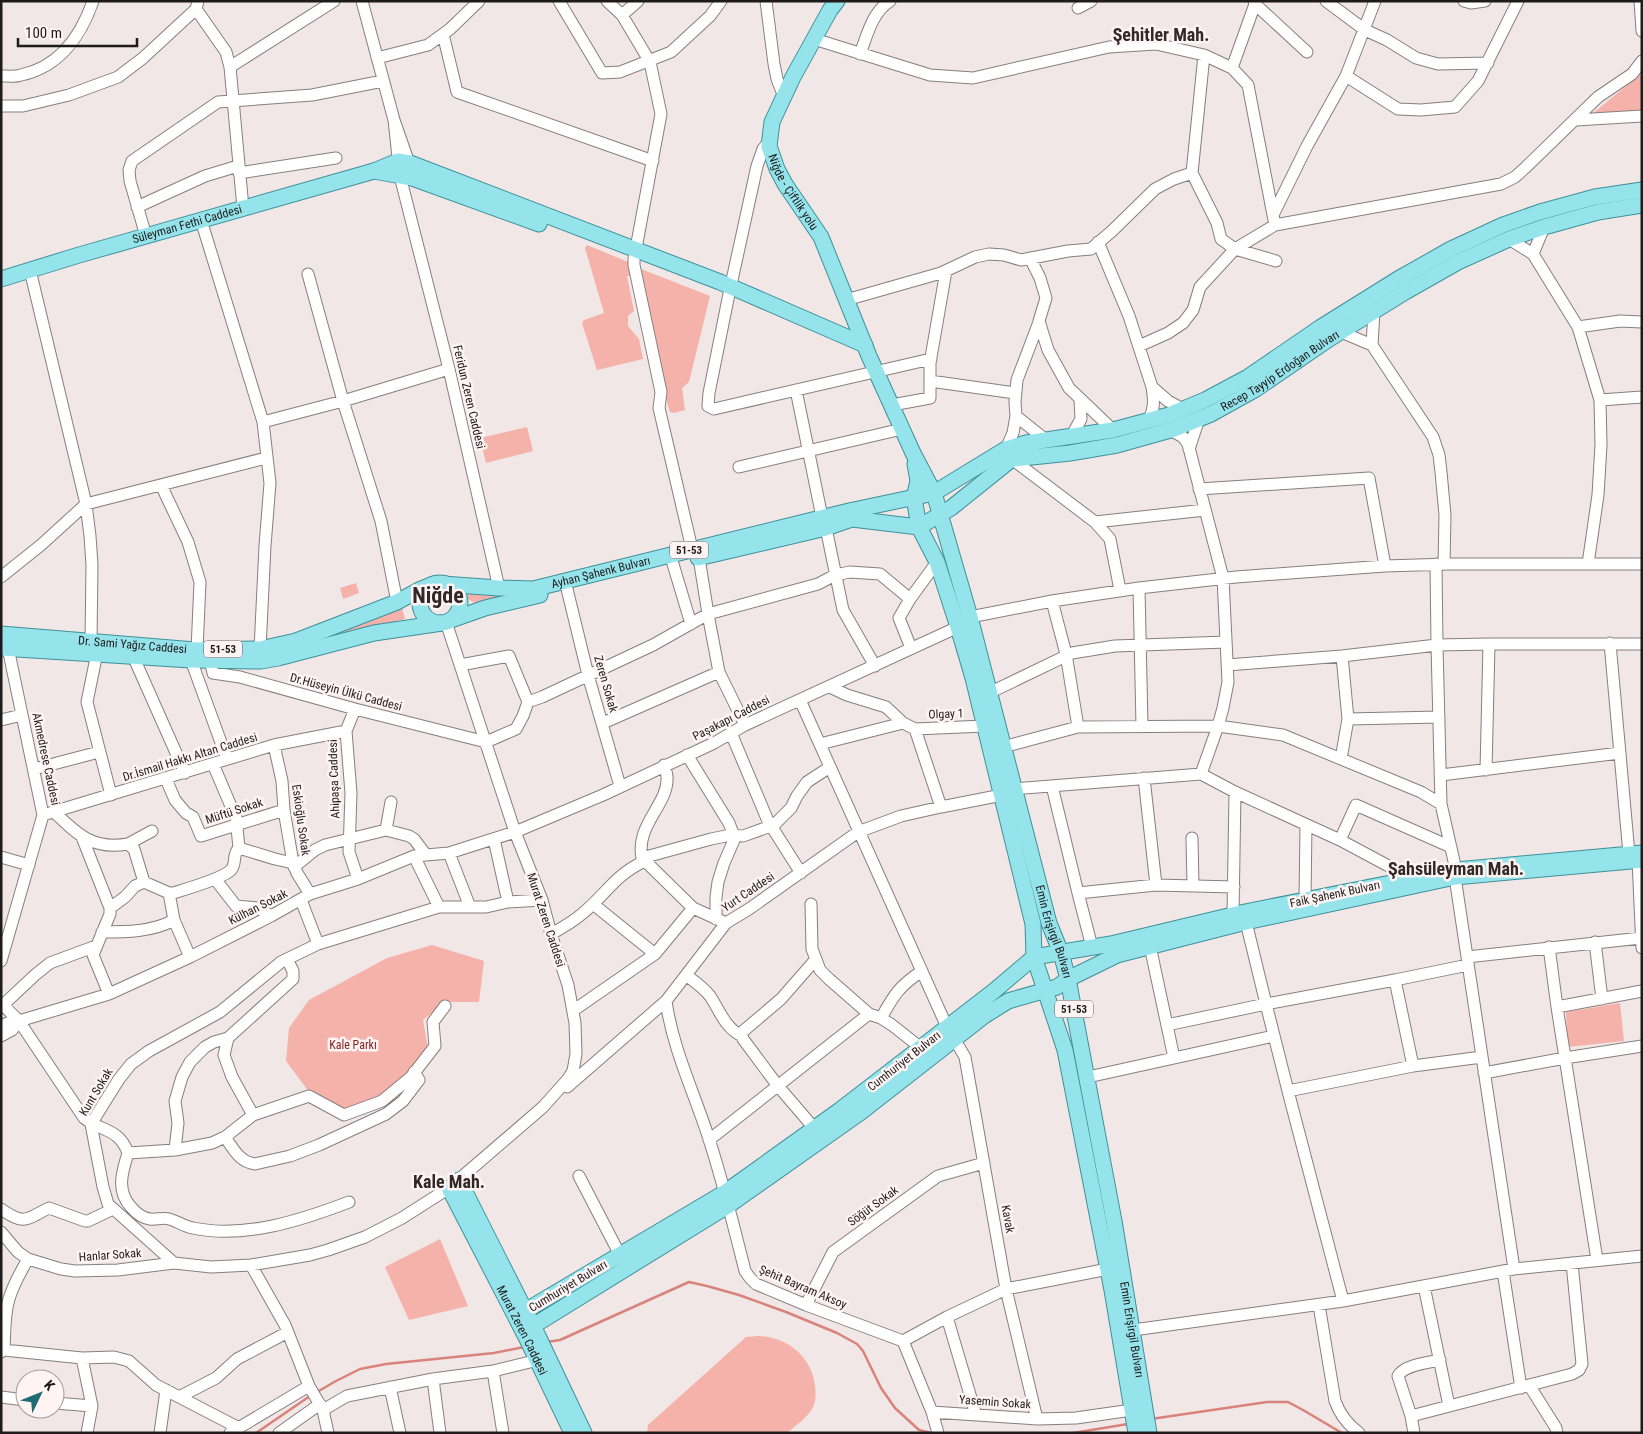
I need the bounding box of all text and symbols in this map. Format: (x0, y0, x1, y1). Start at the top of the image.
scale bar (18, 15, 136, 47)
text: 100 m (25, 24, 62, 42)
district label: Şehitler Mah. (1113, 24, 1209, 45)
street label: Niğde - Çiftlik yolu (765, 152, 821, 233)
street label: Süleyman Fethi Caddesi (131, 202, 243, 246)
street label: Recep Tayyip Erdoğan Bulvarı (1218, 327, 1342, 414)
street label: Feridun Zeren Caddesi (450, 344, 488, 450)
road number: 51-53 (670, 542, 708, 558)
street label: Ayhan Şahenk Bulvarı (550, 553, 652, 591)
district label: Niğde (412, 583, 464, 608)
street label: Dr. Sami Yağız Caddesi (78, 633, 187, 656)
road number: 51-53 (204, 641, 242, 658)
street label: Zeren Sokak (591, 654, 621, 715)
street label: Dr.Hüseyin Ülkü Caddesi (289, 669, 404, 714)
street label: Paşakapı Caddesi (690, 693, 772, 743)
street label: Olgay 1 (928, 706, 964, 722)
street label: Akmedrese Caddesi (29, 711, 63, 807)
street label: Dr.İsmail Hakkı Altan Caddesi (121, 729, 259, 784)
street label: Ahipaşa Caddesi (326, 739, 342, 819)
street label: Eskioğlu Sokak (289, 784, 313, 857)
street label: Müftü Sokak (204, 795, 265, 827)
district label: Şahsüleyman Mah. (1388, 858, 1524, 879)
street label: Yurt Caddesi (719, 869, 777, 915)
street label: Murat Zeren Caddesi (524, 871, 568, 969)
street label: Faik Şahenk Bulvarı (1289, 878, 1381, 910)
street label: Emin Erişirgil Bulvarı (1032, 884, 1074, 980)
street label: Külhan Sokak (226, 886, 290, 928)
road number: 51-53 (1055, 1001, 1093, 1018)
street label: Cumhuriyet Bulvarı (865, 1028, 943, 1094)
park label: Kale Parkı (329, 1038, 377, 1052)
street label: Kunt Sokak (76, 1065, 116, 1118)
district label: Kale Mah. (413, 1171, 485, 1192)
street label: Söğüt Sokak (845, 1183, 901, 1229)
street label: Kavak (999, 1204, 1017, 1235)
street label: Hanlar Sokak (78, 1246, 142, 1264)
street label: Cumhuriyet Bulvarı (526, 1257, 610, 1315)
street label: Şehit Bayram Aksoy (757, 1262, 849, 1312)
street label: Emin Erişirgil Bulvarı (1117, 1281, 1147, 1379)
street label: Murat Zeren Caddesi (494, 1283, 550, 1377)
north arrow (15, 1369, 65, 1419)
text: K (41, 1377, 58, 1394)
street label: Yasemin Sokak (959, 1393, 1032, 1412)

